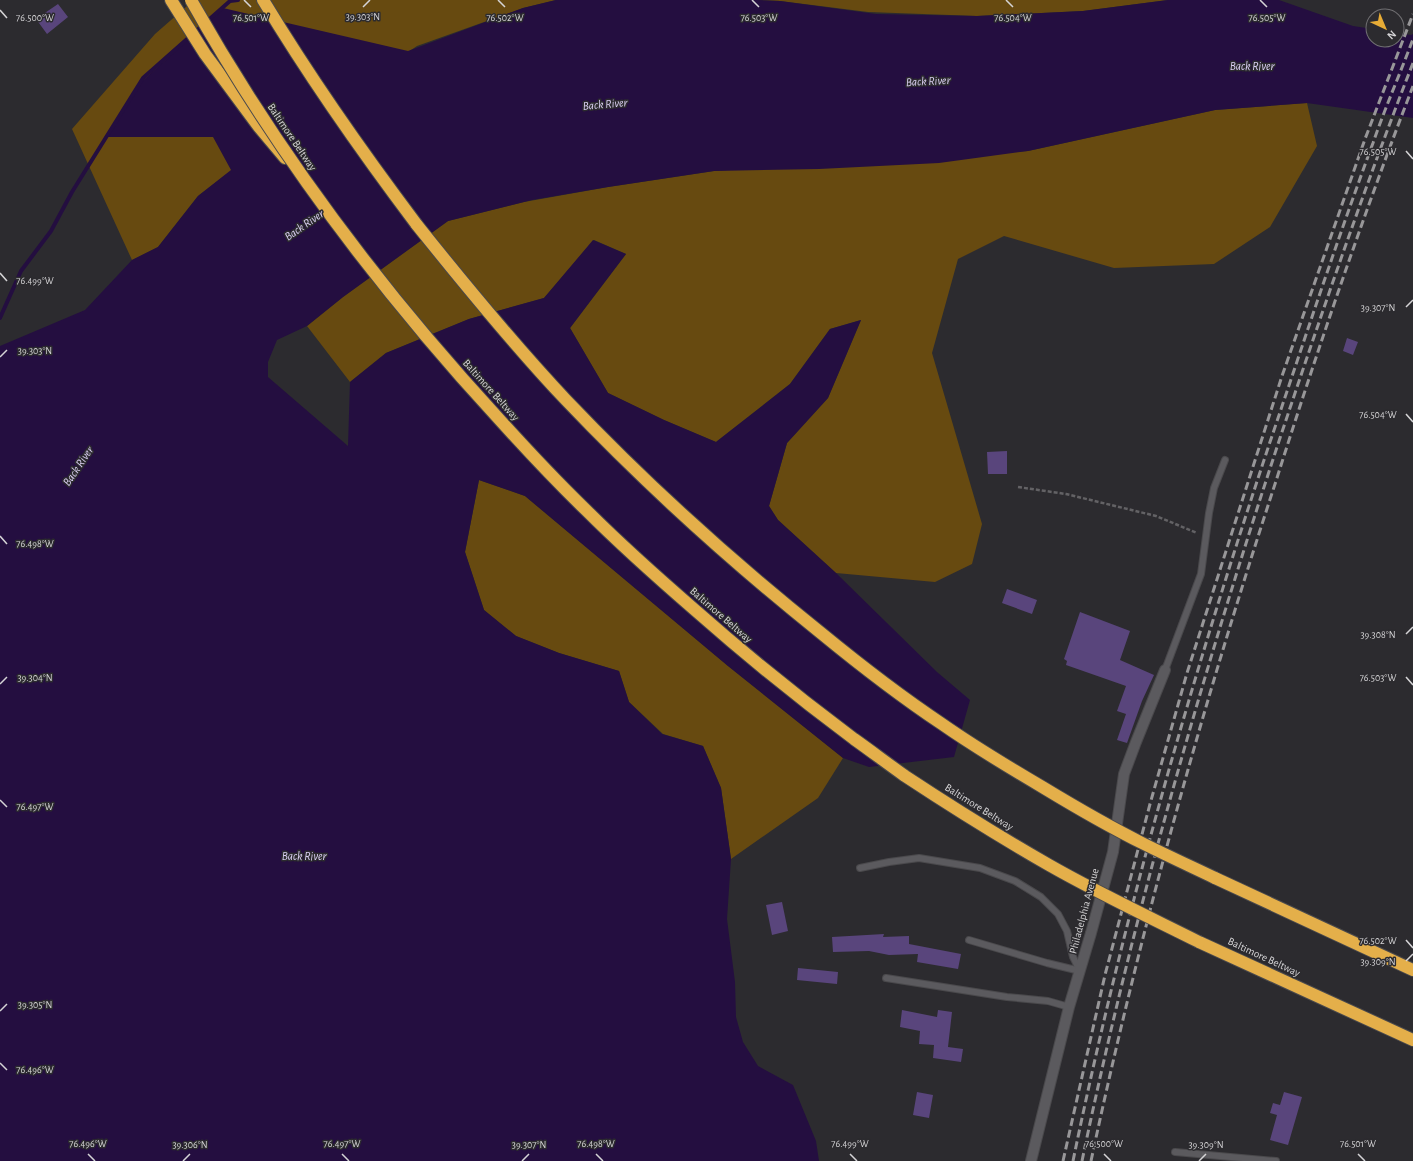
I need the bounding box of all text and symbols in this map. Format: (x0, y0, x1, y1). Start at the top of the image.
north arrow (1365, 8, 1405, 48)
text: 39.303°N (346, 12, 380, 22)
text: 76.500°W (16, 13, 54, 23)
text: 76.501°W (233, 13, 269, 23)
text: 76.502°W (486, 13, 524, 23)
text: 76.503°W (741, 13, 777, 23)
text: 76.504°W (994, 13, 1032, 23)
text: 76.505°W (1249, 13, 1285, 23)
text: N (1385, 28, 1398, 41)
water label: Back River (1230, 60, 1275, 72)
water label: Back River (905, 74, 952, 88)
water label: Back River (582, 96, 629, 112)
street label: Baltimore Beltway (266, 101, 319, 173)
text: 76.505°W (1360, 147, 1396, 157)
water label: Back River (282, 207, 327, 243)
text: 76.499°W (16, 276, 54, 286)
text: 39.307°N (1361, 303, 1395, 313)
text: 39.303°N (18, 346, 52, 356)
street label: Baltimore Beltway (461, 357, 522, 423)
text: 76.504°W (1359, 410, 1397, 420)
water label: Back River (61, 443, 96, 488)
text: 76.498°W (16, 539, 54, 549)
street label: Baltimore Beltway (688, 585, 754, 645)
text: 39.308°N (1360, 630, 1396, 640)
text: 39.304°N (17, 673, 53, 683)
text: 76.503°W (1360, 673, 1396, 683)
street label: Baltimore Beltway (943, 782, 1015, 833)
text: 76.497°W (17, 802, 53, 812)
water label: Back River (282, 850, 327, 862)
street label: Philadelphia Avenue (1067, 867, 1101, 955)
street label: Baltimore Beltway (1226, 935, 1302, 979)
text: 76.502°W (1359, 936, 1397, 946)
text: 39.309°N (1361, 957, 1395, 967)
text: 39.305°N (18, 1000, 52, 1010)
text: 76.496°W (16, 1065, 54, 1075)
text: 76.496°W (69, 1139, 107, 1149)
text: 76.497°W (324, 1139, 360, 1149)
text: 76.498°W (577, 1139, 615, 1149)
text: 76.499°W (831, 1139, 869, 1149)
text: 76.500°W (1085, 1139, 1123, 1149)
text: 76.501°W (1340, 1139, 1376, 1149)
text: 39.306°N (173, 1140, 207, 1150)
text: 39.307°N (512, 1140, 546, 1150)
text: 39.309°N (1189, 1140, 1223, 1150)

